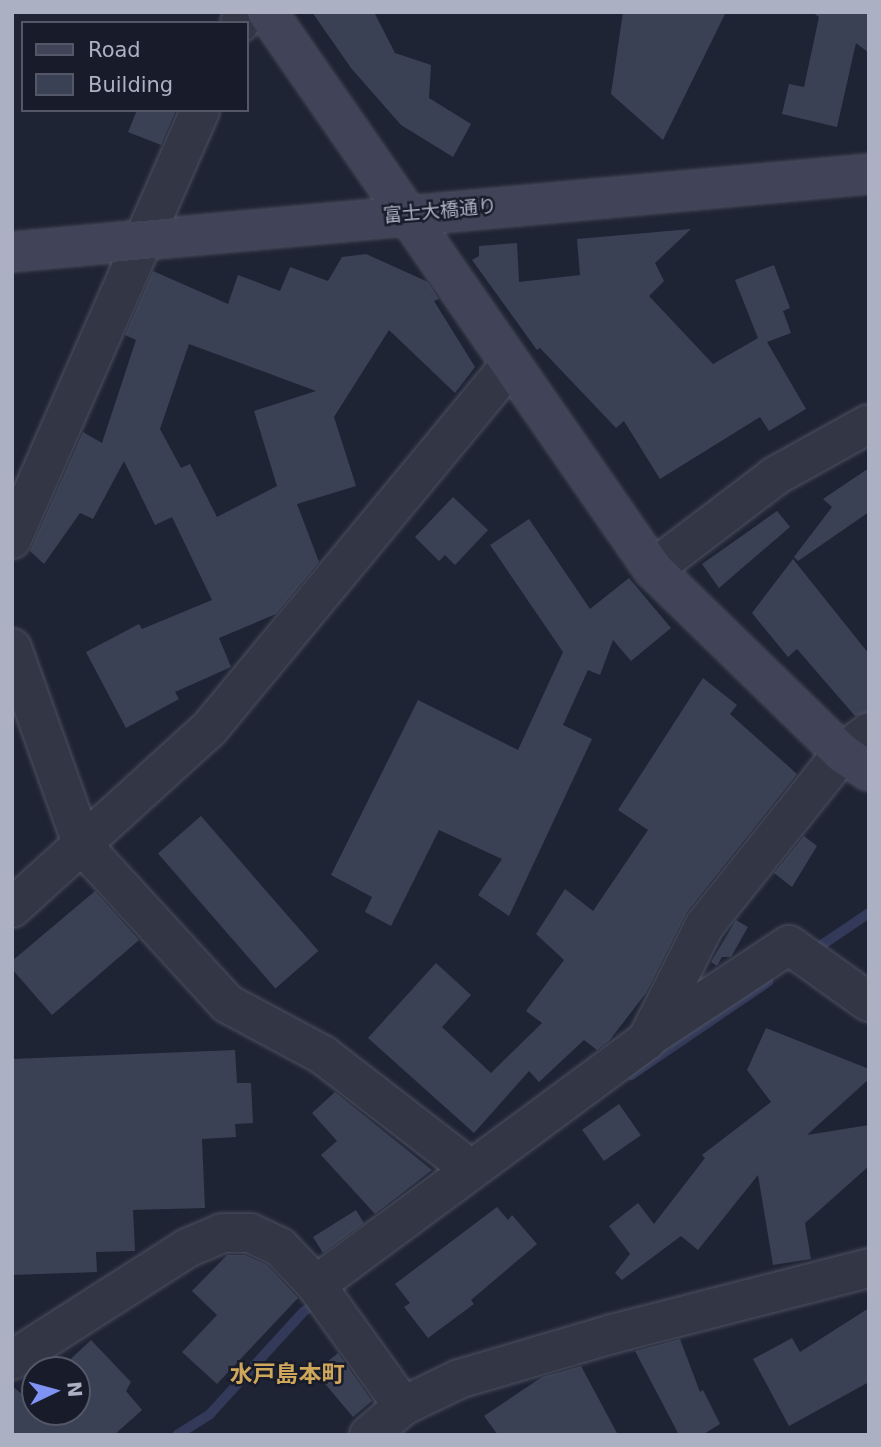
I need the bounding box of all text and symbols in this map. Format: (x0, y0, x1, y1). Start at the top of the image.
legend (21, 21, 248, 112)
text: Road (88, 38, 141, 62)
text: Building (88, 73, 173, 97)
street label: 富士大橋通り (382, 195, 498, 227)
north arrow (21, 1356, 91, 1426)
district label: 水戸島本町 (230, 1360, 344, 1388)
text: N (63, 1380, 87, 1398)

